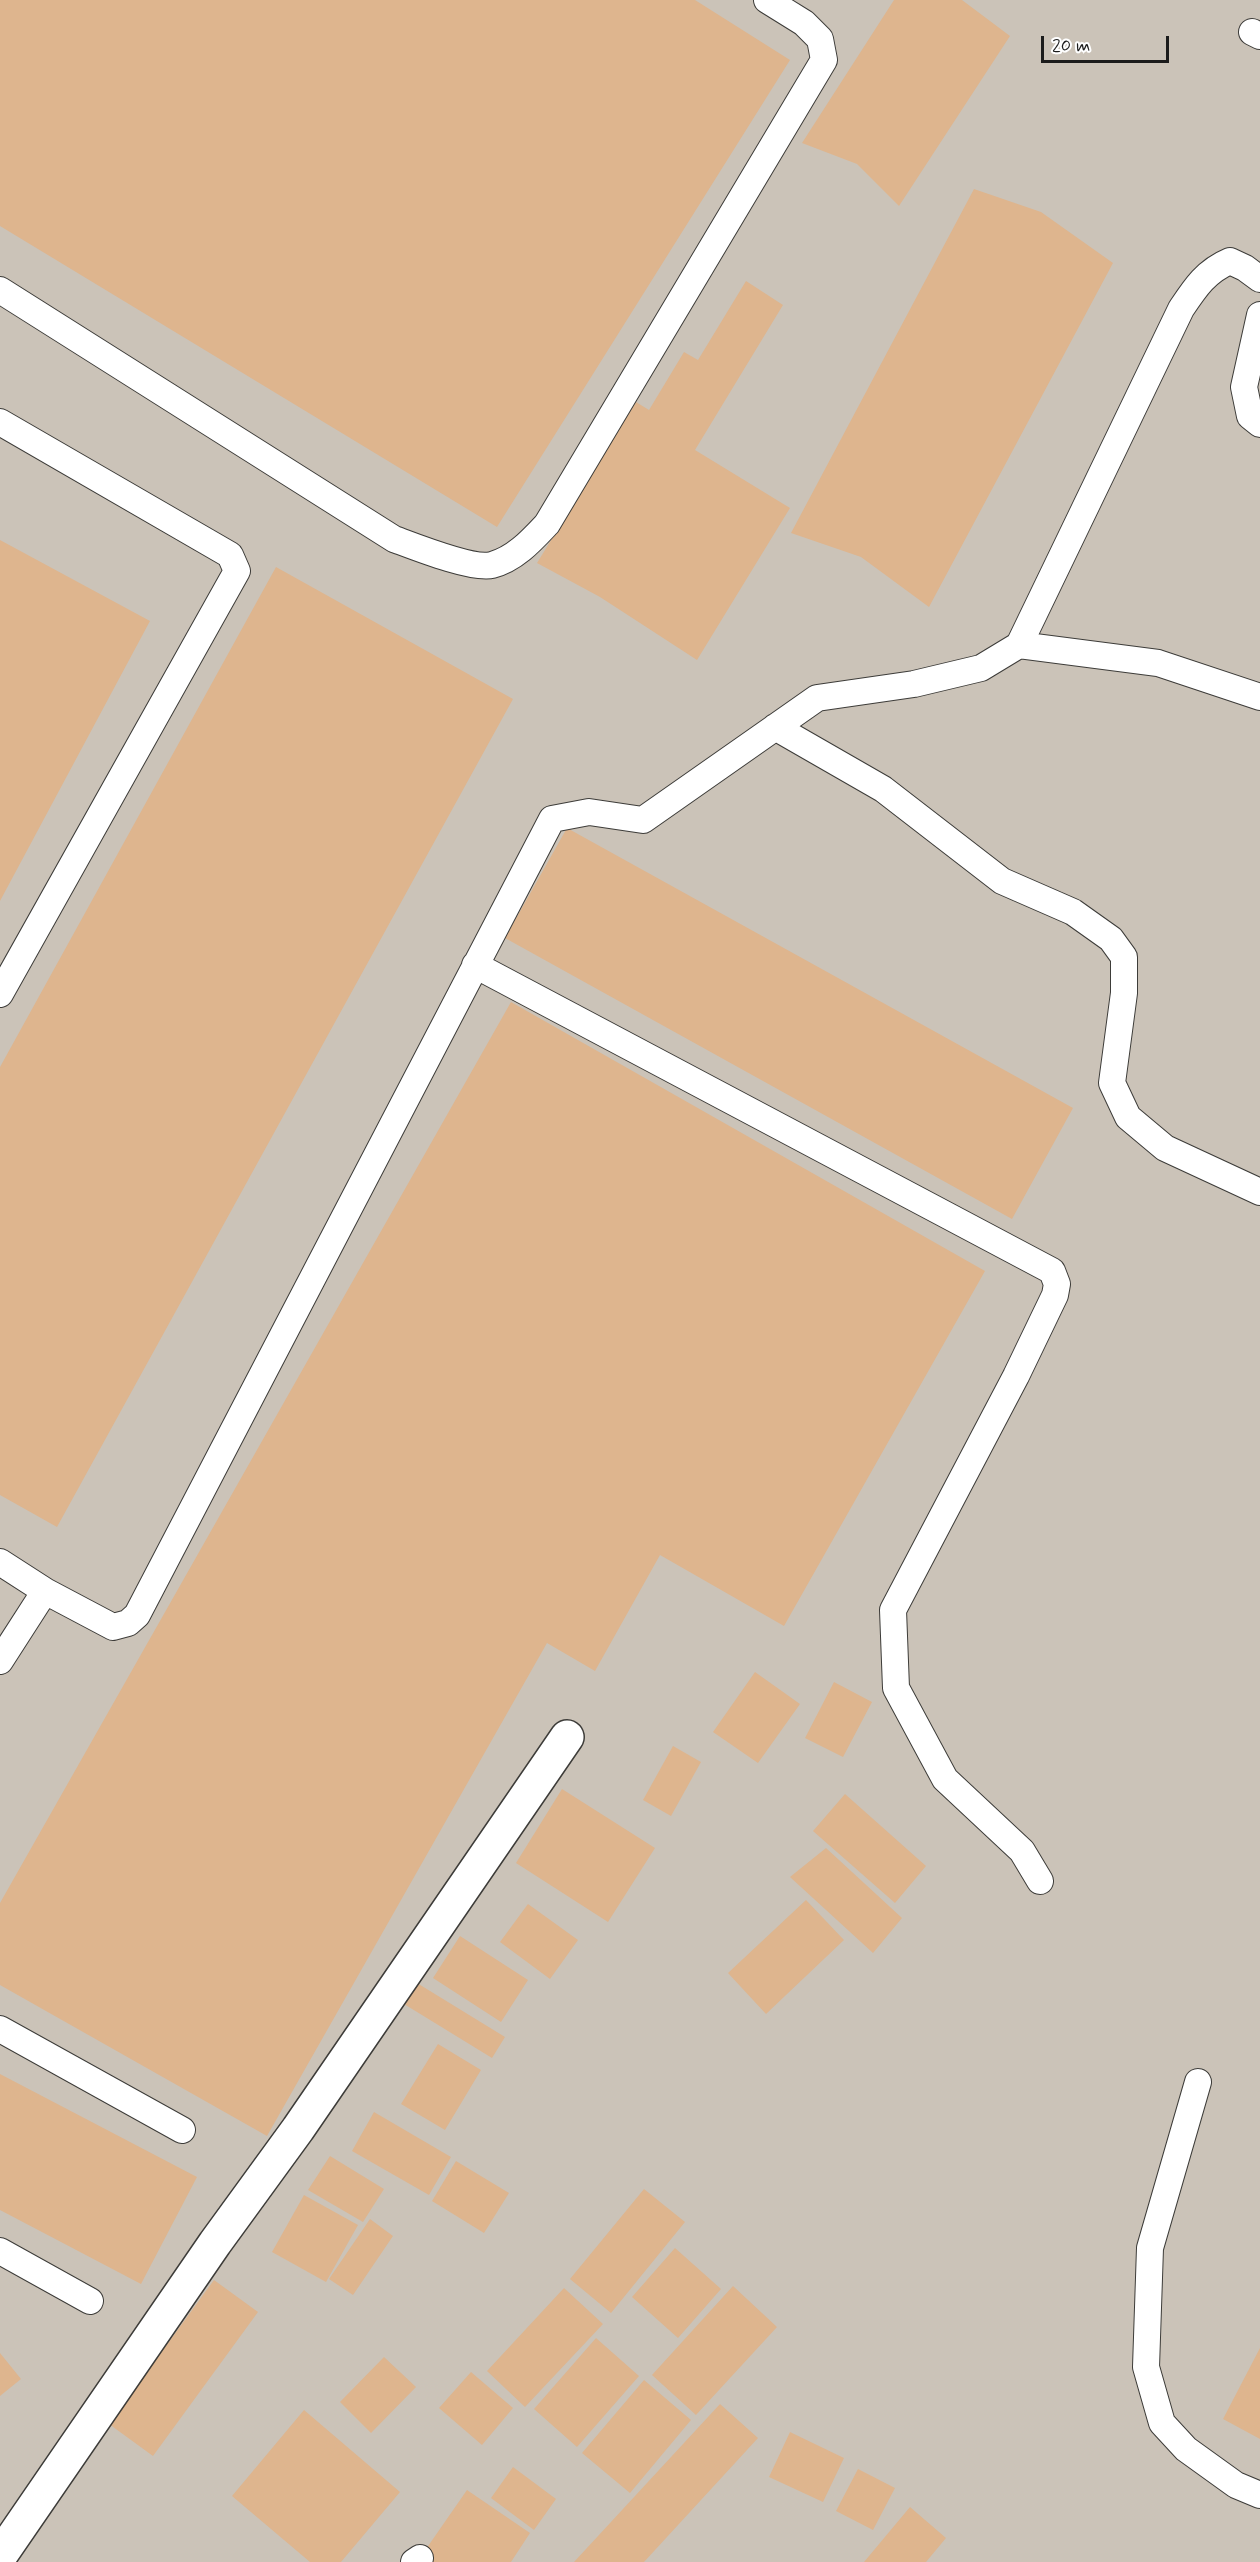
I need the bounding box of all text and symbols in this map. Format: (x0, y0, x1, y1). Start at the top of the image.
scale bar (1044, 24, 1172, 62)
text: 20 m (1052, 34, 1090, 58)

